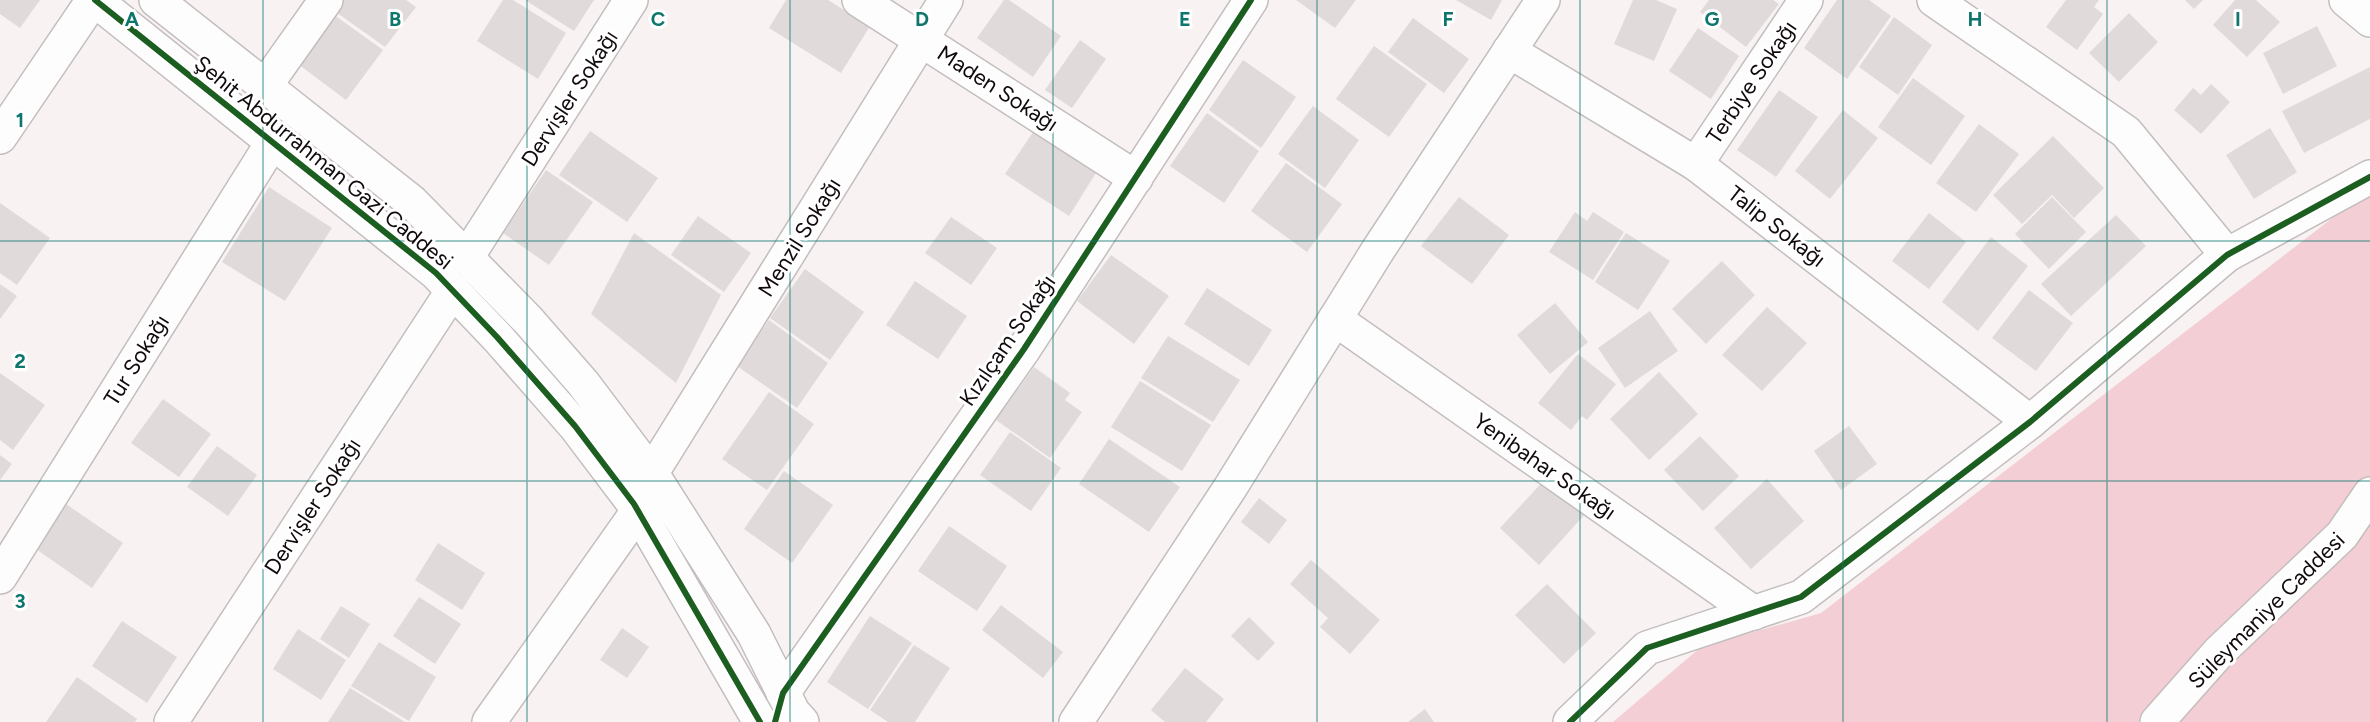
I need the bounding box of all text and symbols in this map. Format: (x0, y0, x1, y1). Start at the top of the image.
text: A (125, 7, 140, 31)
text: B (389, 7, 401, 31)
text: C (651, 7, 665, 31)
text: D (915, 7, 929, 31)
text: E (1179, 7, 1191, 31)
text: F (1442, 7, 1454, 31)
text: G (1705, 7, 1720, 31)
text: H (1968, 7, 1983, 31)
text: I (2235, 7, 2241, 31)
street label: Terbiye Sokağı (1700, 15, 1803, 149)
street label: Dervişler Sokağı (515, 25, 624, 172)
street label: Maden Sokağı (932, 39, 1063, 137)
street label: Şehit Abdurrahman Gazi Caddesi (189, 50, 459, 275)
text: 1 (16, 108, 24, 132)
street label: Menzil Sokağı (752, 173, 847, 302)
street label: Talip Sokağı (1723, 180, 1831, 273)
street label: Kızılçam Sokağı (954, 270, 1061, 411)
street label: Tur Sokağı (98, 310, 175, 411)
text: 2 (14, 349, 26, 373)
street label: Yenibahar Sokağı (1468, 407, 1621, 526)
street label: Dervişler Sokağı (258, 433, 367, 580)
street label: Süleymaniye Caddesi (2182, 526, 2350, 694)
text: 3 (14, 589, 26, 613)

